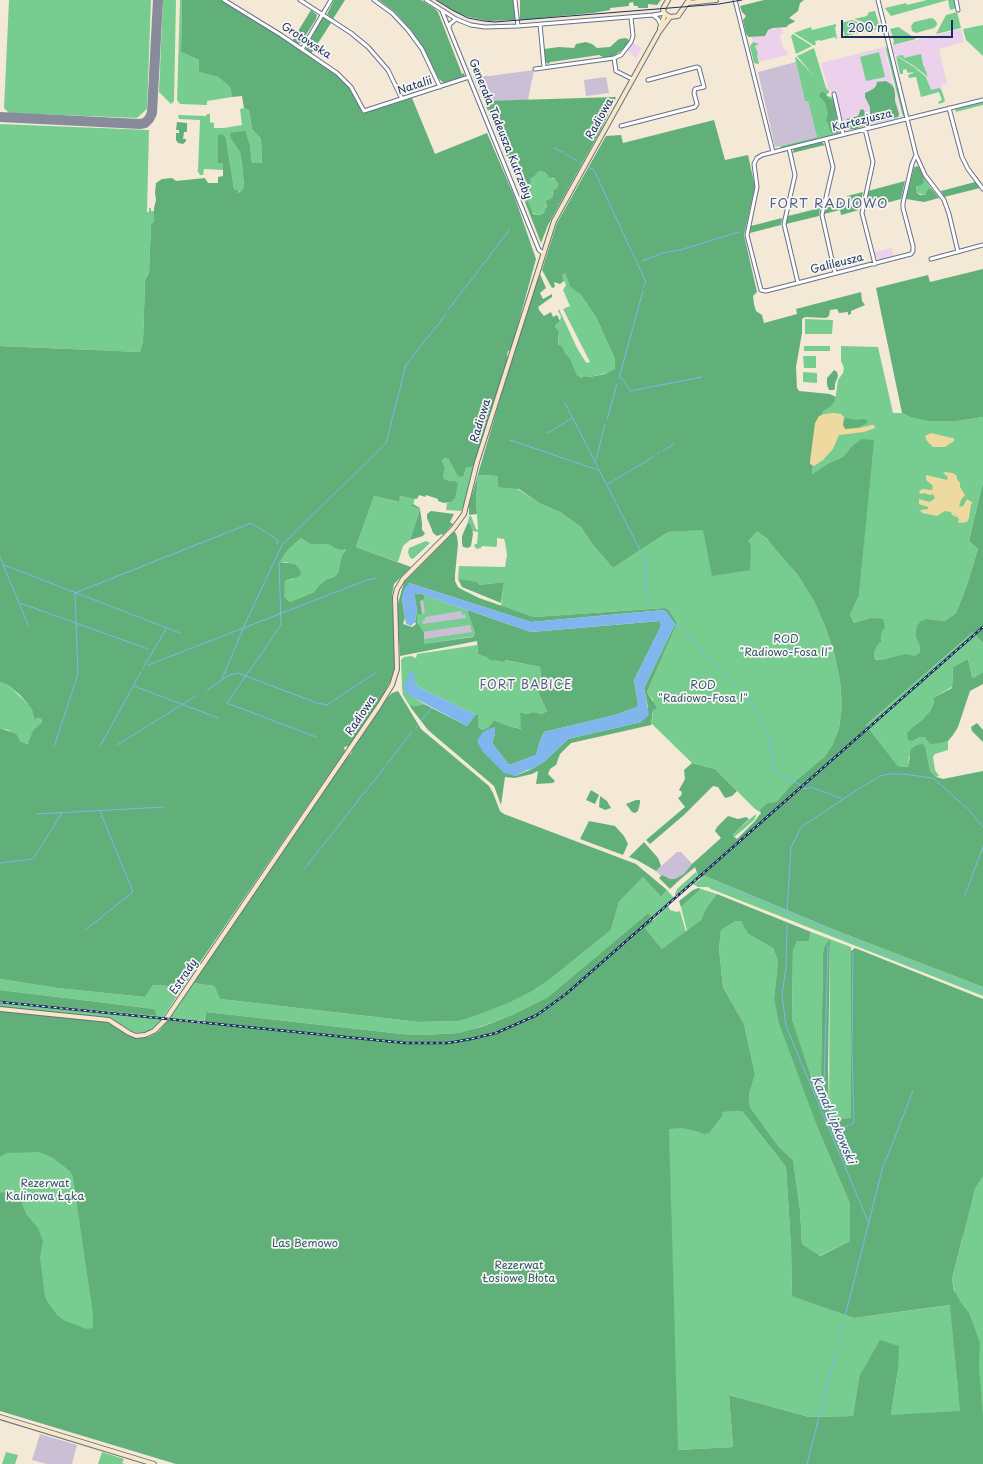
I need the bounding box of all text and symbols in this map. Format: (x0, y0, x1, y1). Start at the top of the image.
scale bar (843, 12, 955, 38)
text: 200 m (848, 18, 888, 36)
street label: Grotowska (278, 20, 334, 62)
street label: Generała Tadeusza Kutrzeby (466, 57, 534, 201)
street label: Natalii (396, 74, 434, 98)
street label: Radiowa (583, 96, 617, 142)
street label: Kartezjusza (831, 107, 893, 135)
district label: FORT RADIOWO (771, 196, 887, 212)
street label: Galileusza (809, 251, 865, 277)
street label: Radiowa (468, 398, 494, 444)
park label: ROD "Radiowo-Fosa II" (740, 633, 832, 659)
district label: FORT BABICE (479, 679, 573, 693)
park label: ROD "Radiowo-Fosa I" (658, 679, 748, 705)
street label: Radiowa (343, 694, 379, 738)
street label: Estrady (167, 957, 201, 997)
water label: Kanał Lipkowski (808, 1074, 858, 1166)
park label: Rezerwat Kalinowa Łąka (6, 1177, 84, 1203)
park label: Las Bemowo (272, 1237, 338, 1251)
park label: Rezerwat Łosiowe Błota (483, 1259, 555, 1285)

